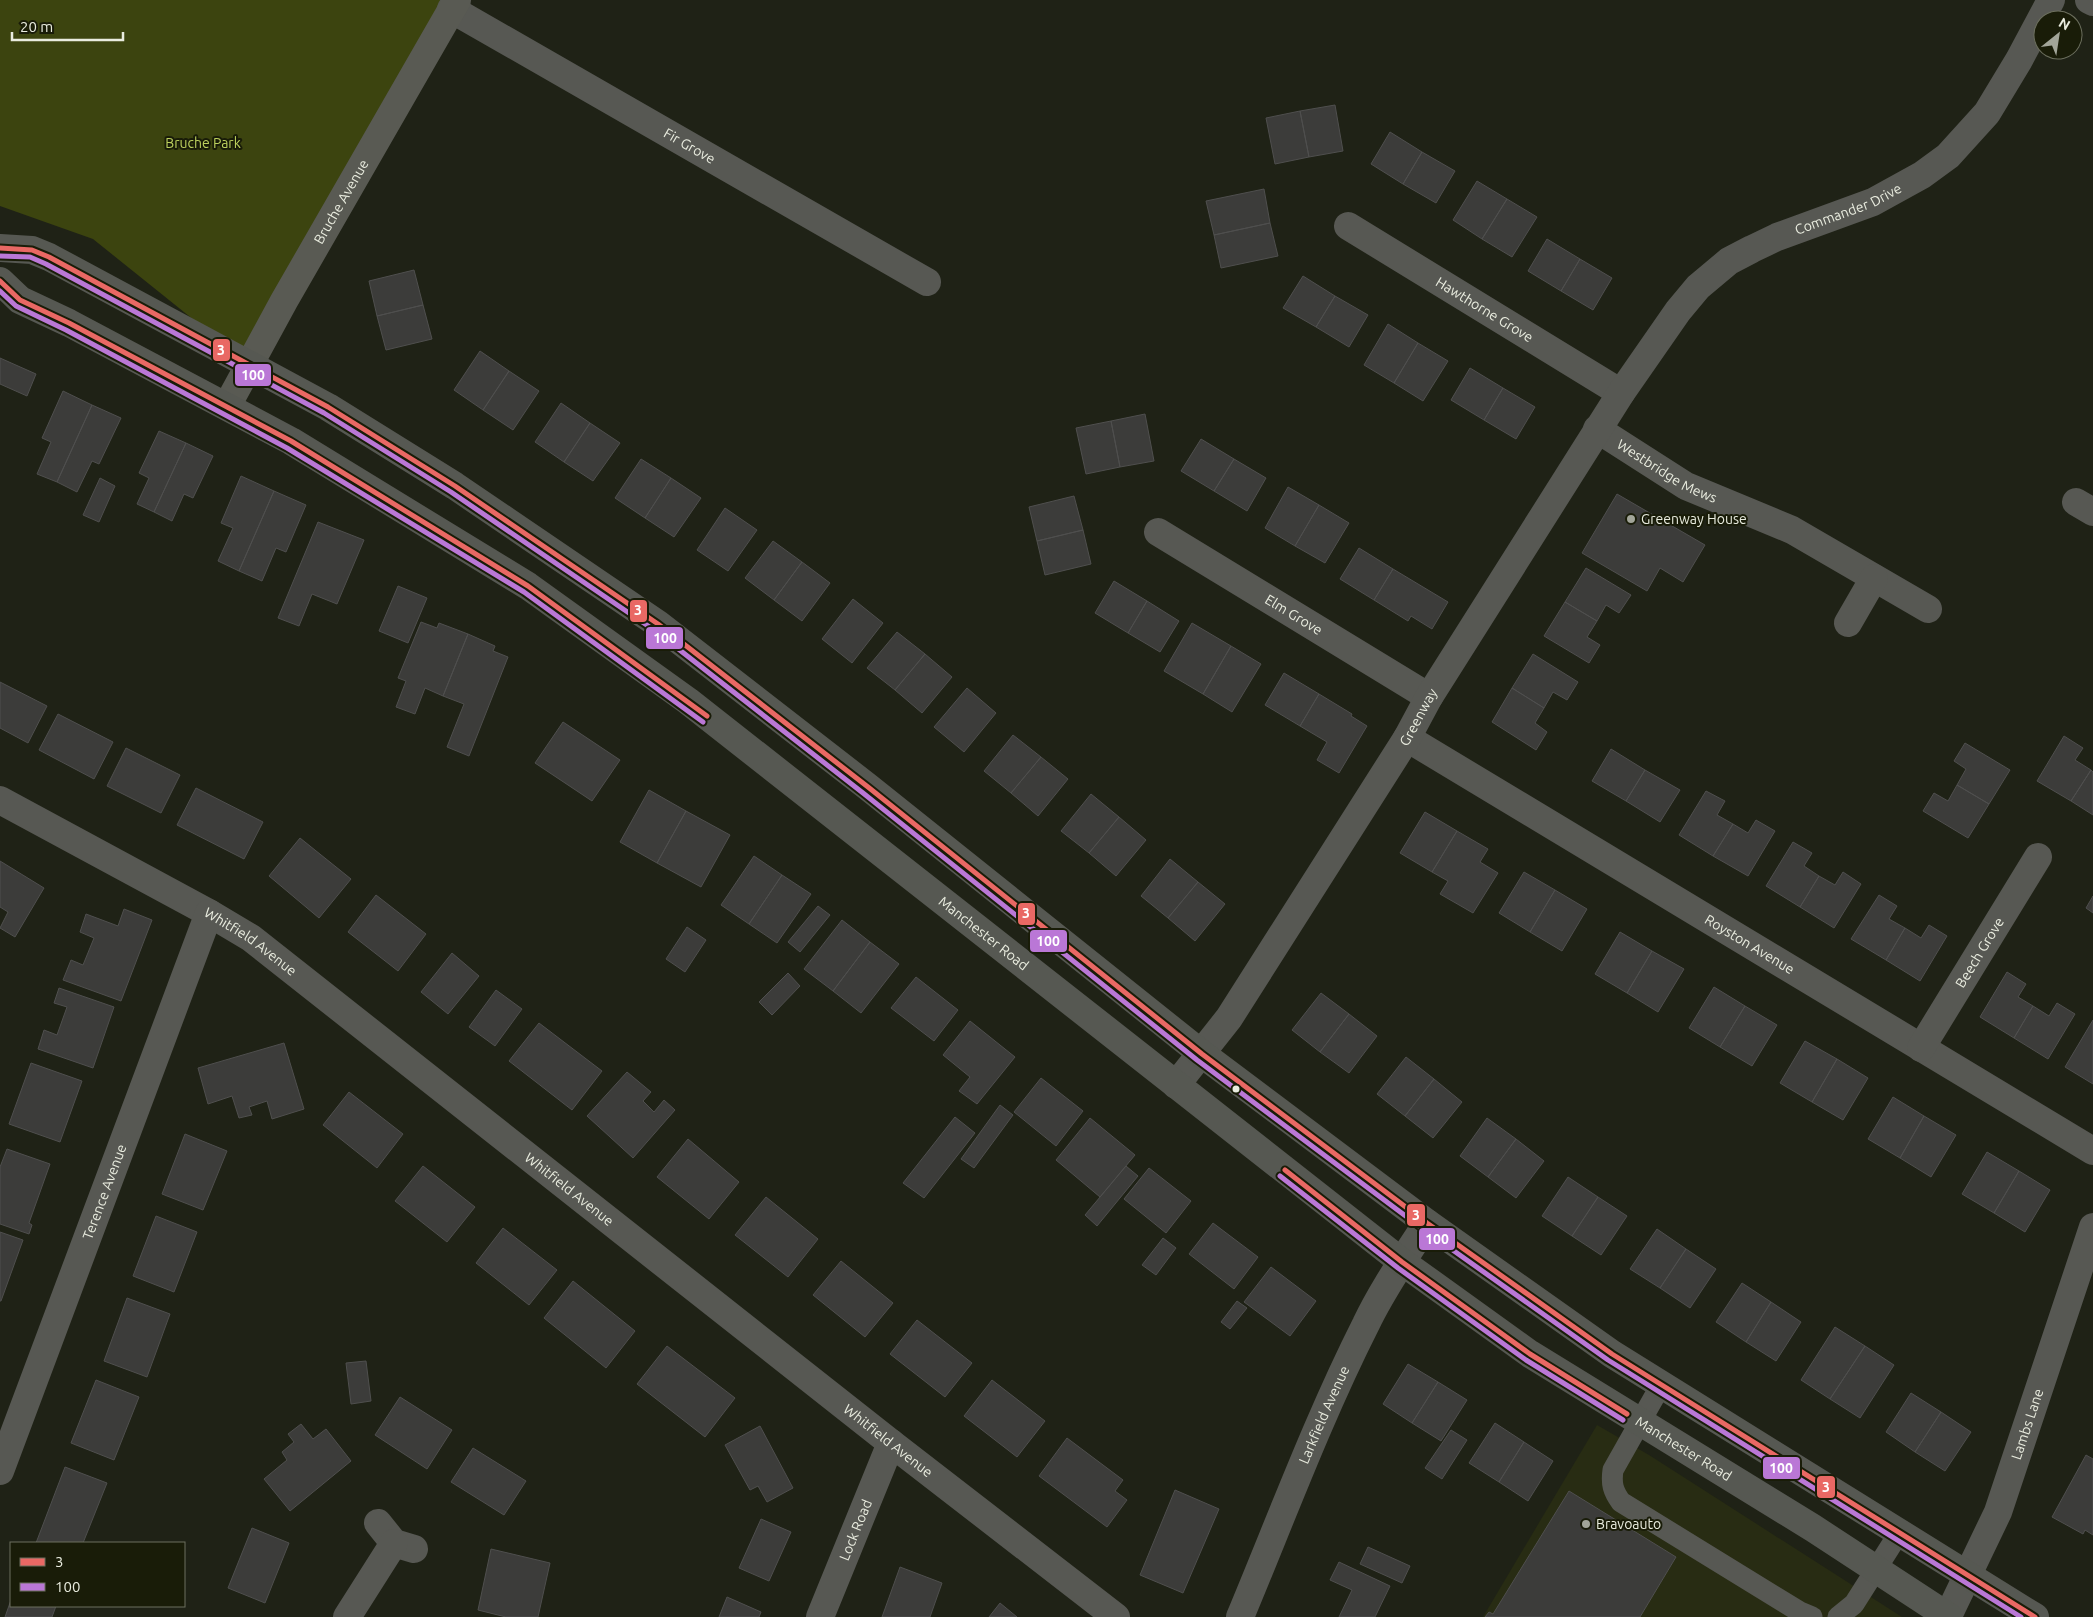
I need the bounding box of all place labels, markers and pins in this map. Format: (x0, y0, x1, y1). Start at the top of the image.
place label: Greenway House (1641, 511, 1747, 527)
marker: Greenway House (1625, 513, 1637, 525)
unlabelled marker (1231, 1084, 1241, 1094)
place label: Bravoauto (1596, 1516, 1661, 1532)
marker: Bravoauto (1580, 1518, 1592, 1530)

